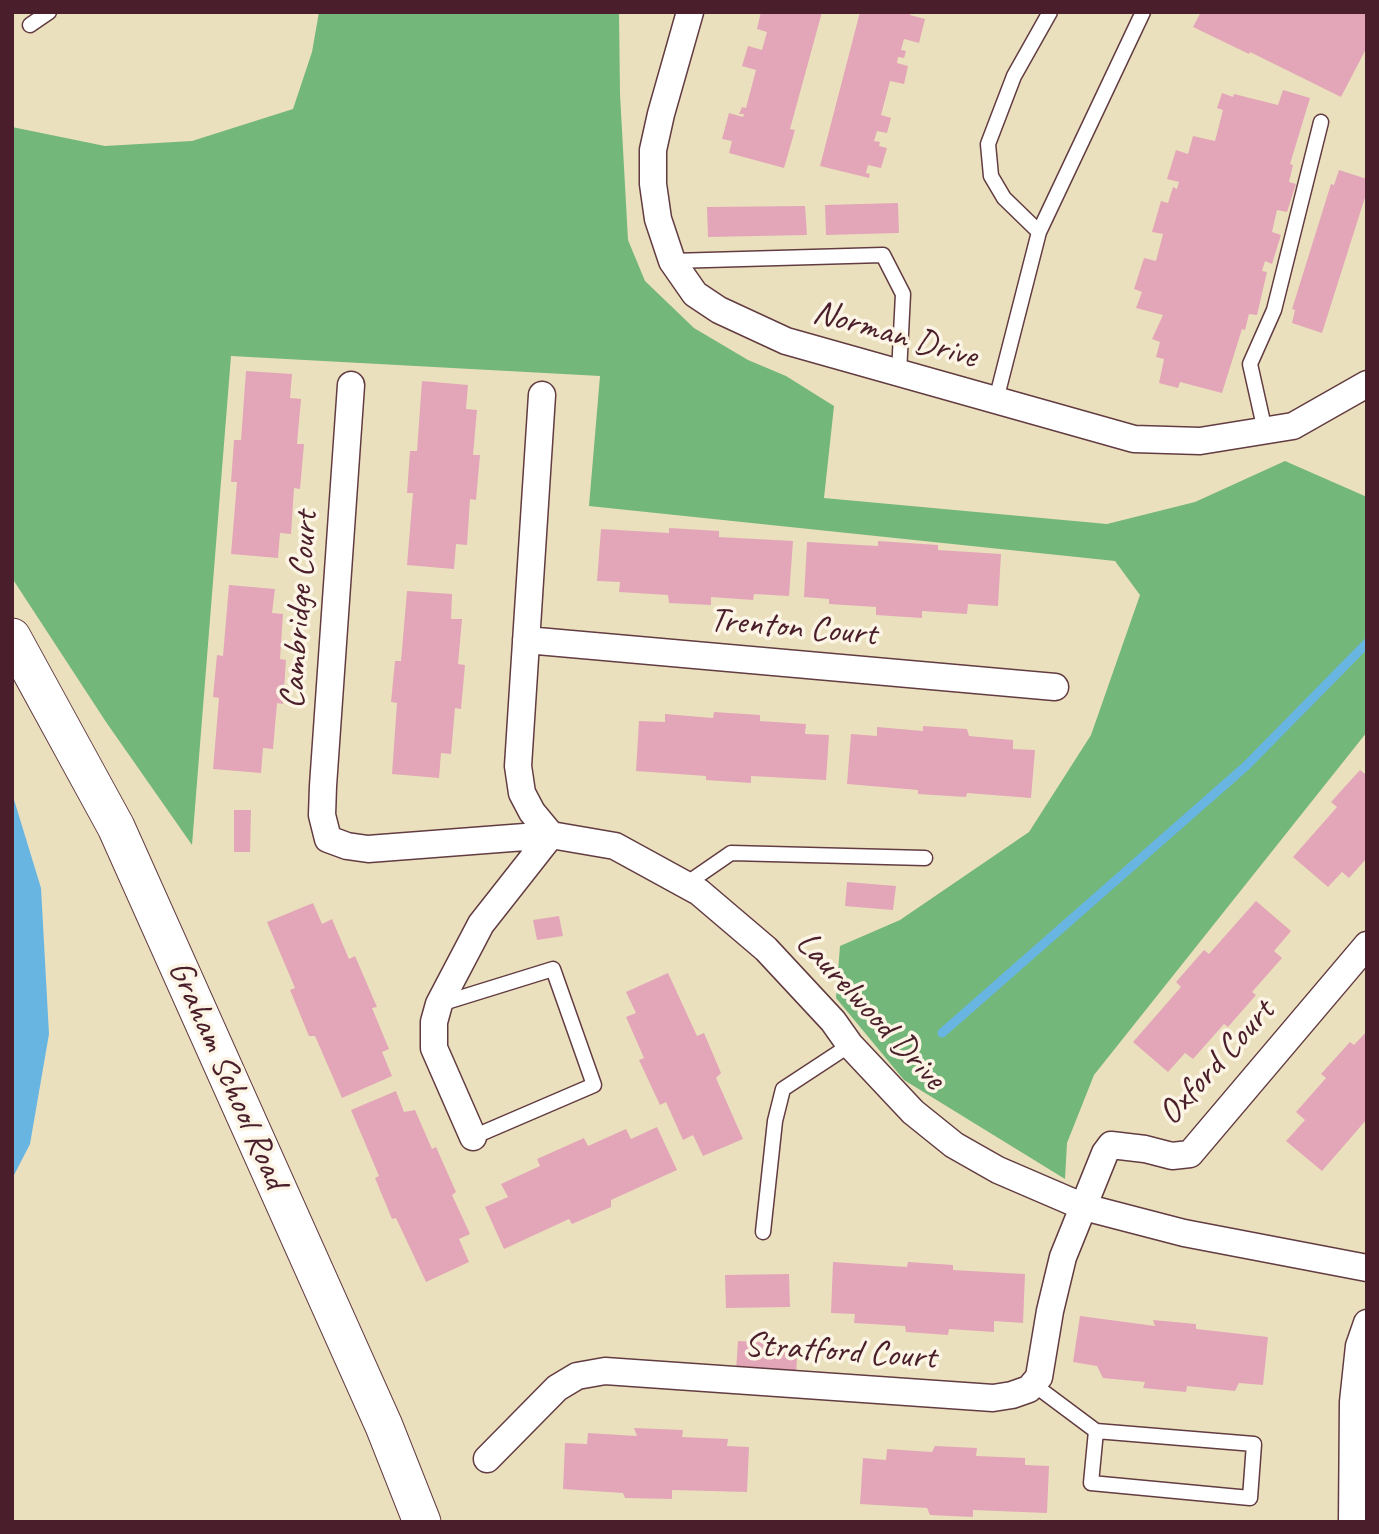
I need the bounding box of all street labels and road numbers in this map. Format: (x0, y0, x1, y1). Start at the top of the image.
street label: Norman Drive (808, 292, 982, 378)
street label: Cambridge Court (272, 510, 328, 710)
street label: Trenton Court (708, 600, 878, 656)
street label: Laurelwood Drive (786, 923, 954, 1099)
street label: Graham School Road (158, 955, 296, 1195)
street label: Oxford Court (1150, 992, 1284, 1134)
street label: Stratford Court (743, 1324, 937, 1380)

